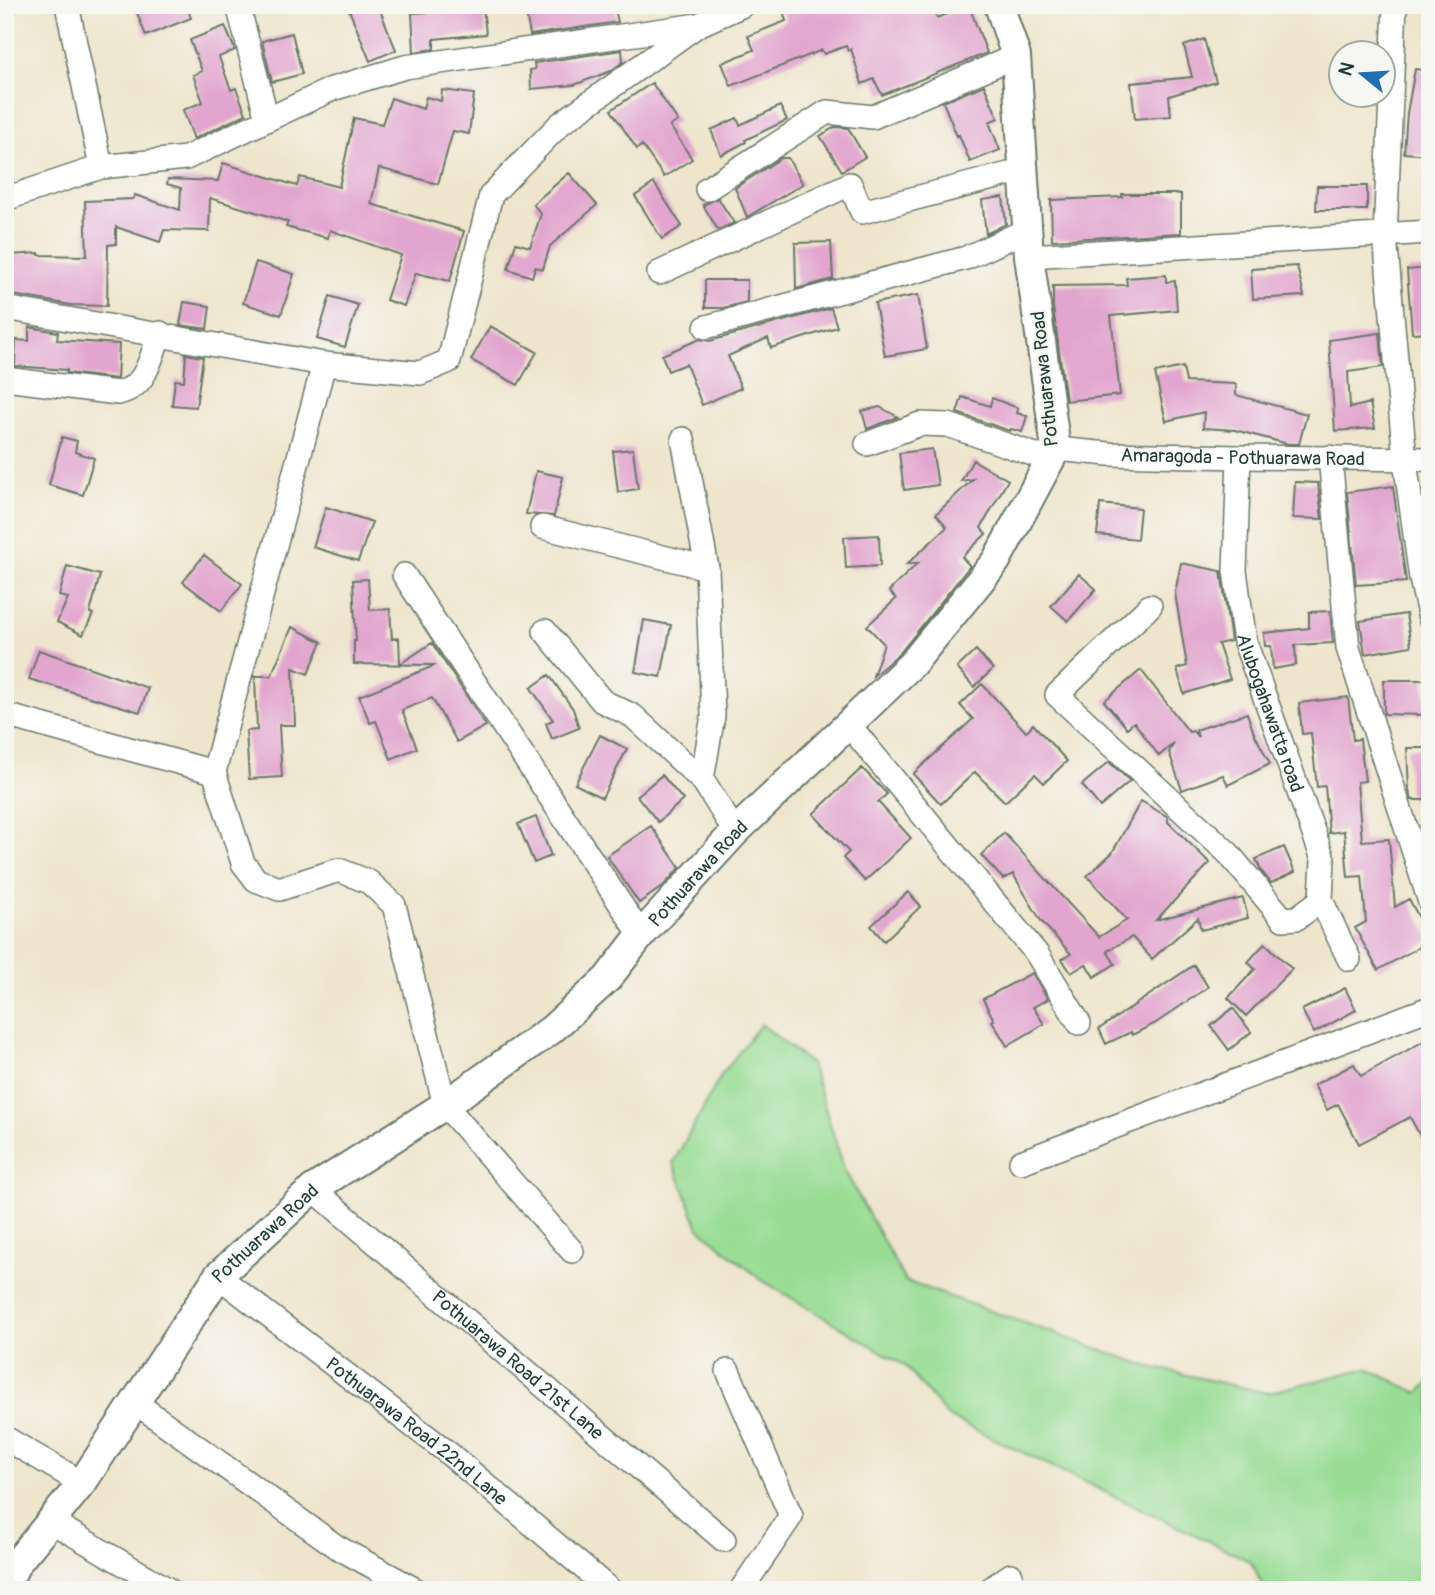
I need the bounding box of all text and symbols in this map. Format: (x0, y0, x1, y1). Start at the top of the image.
north arrow (1326, 38, 1396, 108)
text: N (1333, 59, 1360, 79)
street label: Pothuarawa Road (1026, 310, 1064, 448)
street label: Amaragoda - Pothuarawa Road (1120, 443, 1365, 471)
street label: Alubogahawatta road (1231, 633, 1309, 795)
street label: Pothuarawa Road (643, 815, 753, 932)
street label: Pothuarawa Road (207, 1179, 324, 1289)
street label: Pothuarawa Road 21st Lane (427, 1285, 609, 1445)
street label: Pothuarawa Road 22nd Lane (321, 1352, 512, 1511)

